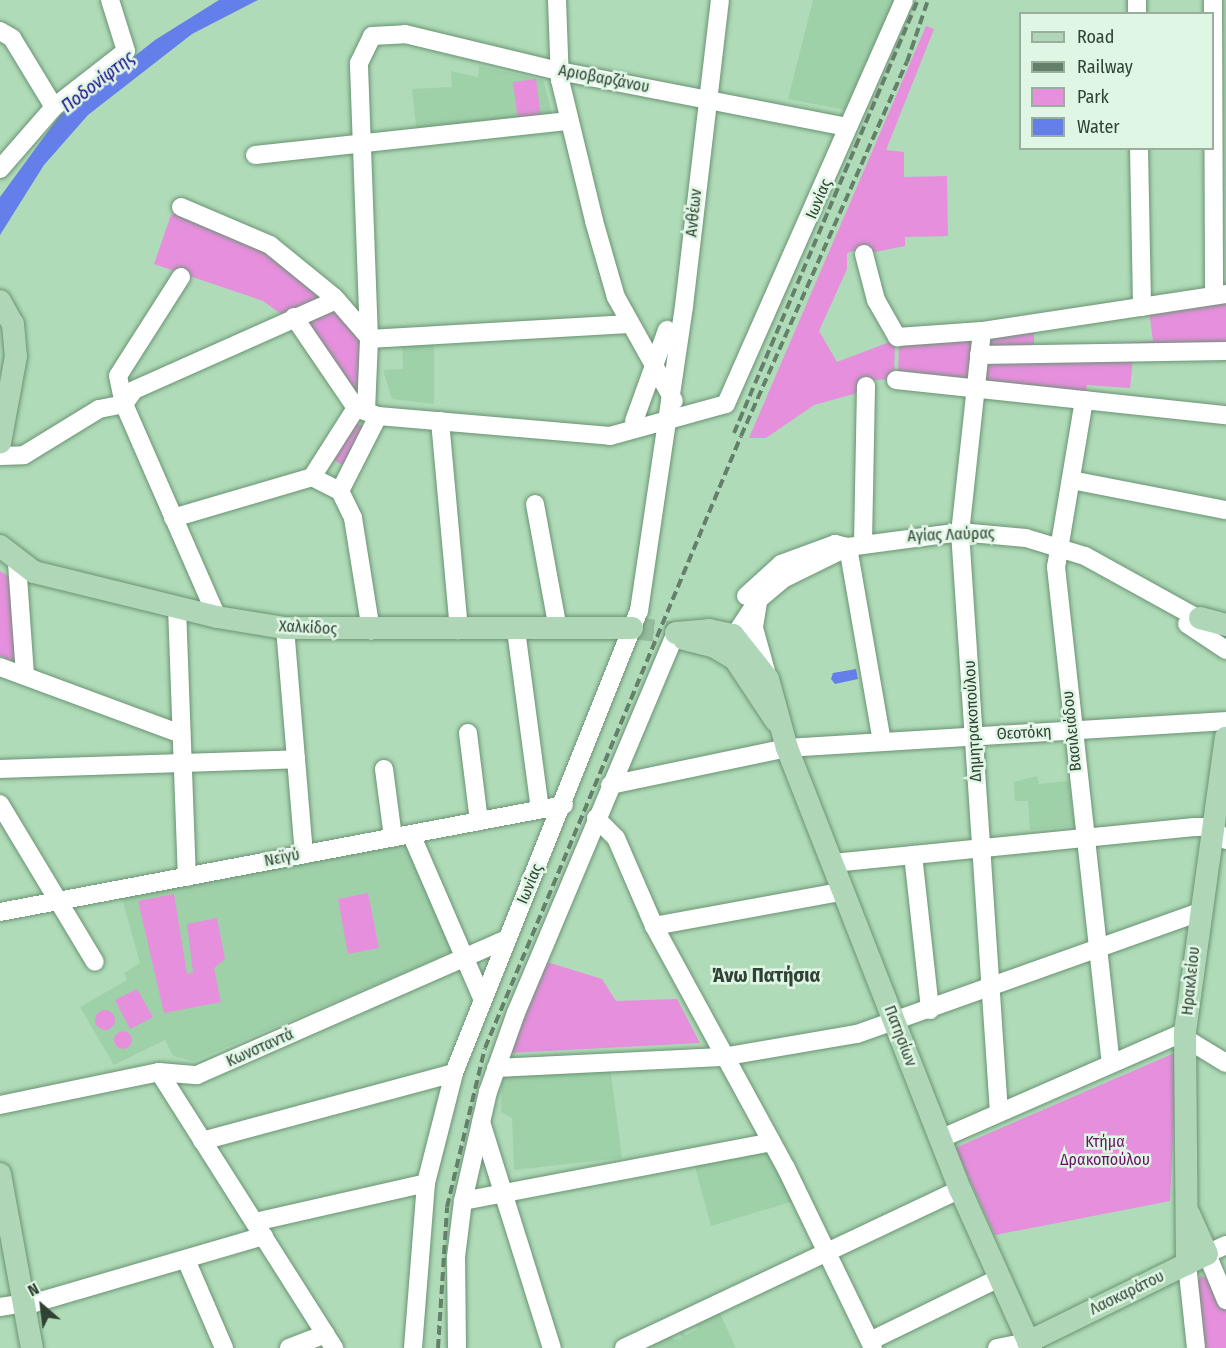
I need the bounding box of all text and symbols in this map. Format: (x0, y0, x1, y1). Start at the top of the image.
legend (1019, 12, 1214, 150)
text: Road (1077, 26, 1114, 48)
water label: Ποδονίφτης (57, 47, 139, 117)
text: Railway (1077, 56, 1133, 78)
street label: Αριοβαρζάνου (557, 61, 651, 97)
text: Park (1077, 86, 1109, 108)
text: Water (1077, 116, 1120, 138)
street label: Ιωνίας (802, 176, 836, 222)
street label: Ανθέων (682, 188, 706, 238)
street label: Αγίας Λαύρας (907, 524, 995, 546)
street label: Χαλκίδος (278, 617, 338, 639)
street label: Δημητρακοπούλου (960, 660, 986, 782)
street label: Βασιλειάδου (1058, 690, 1086, 772)
street label: Θεοτόκη (996, 722, 1052, 744)
street label: Νεϊγύ (263, 845, 301, 871)
street label: Ιωνίας (513, 861, 547, 907)
street label: Ηρακλείου (1178, 946, 1204, 1016)
district label: Άνω Πατήσια (712, 963, 820, 987)
street label: Πατησίων (880, 1003, 920, 1069)
street label: Κωνσταντά (223, 1025, 297, 1071)
park label: Κτήμα Δρακοπούλου (1060, 1132, 1150, 1170)
street label: Λασκαράτου (1086, 1267, 1168, 1319)
north arrow (12, 1276, 72, 1336)
text: N (25, 1279, 42, 1300)

